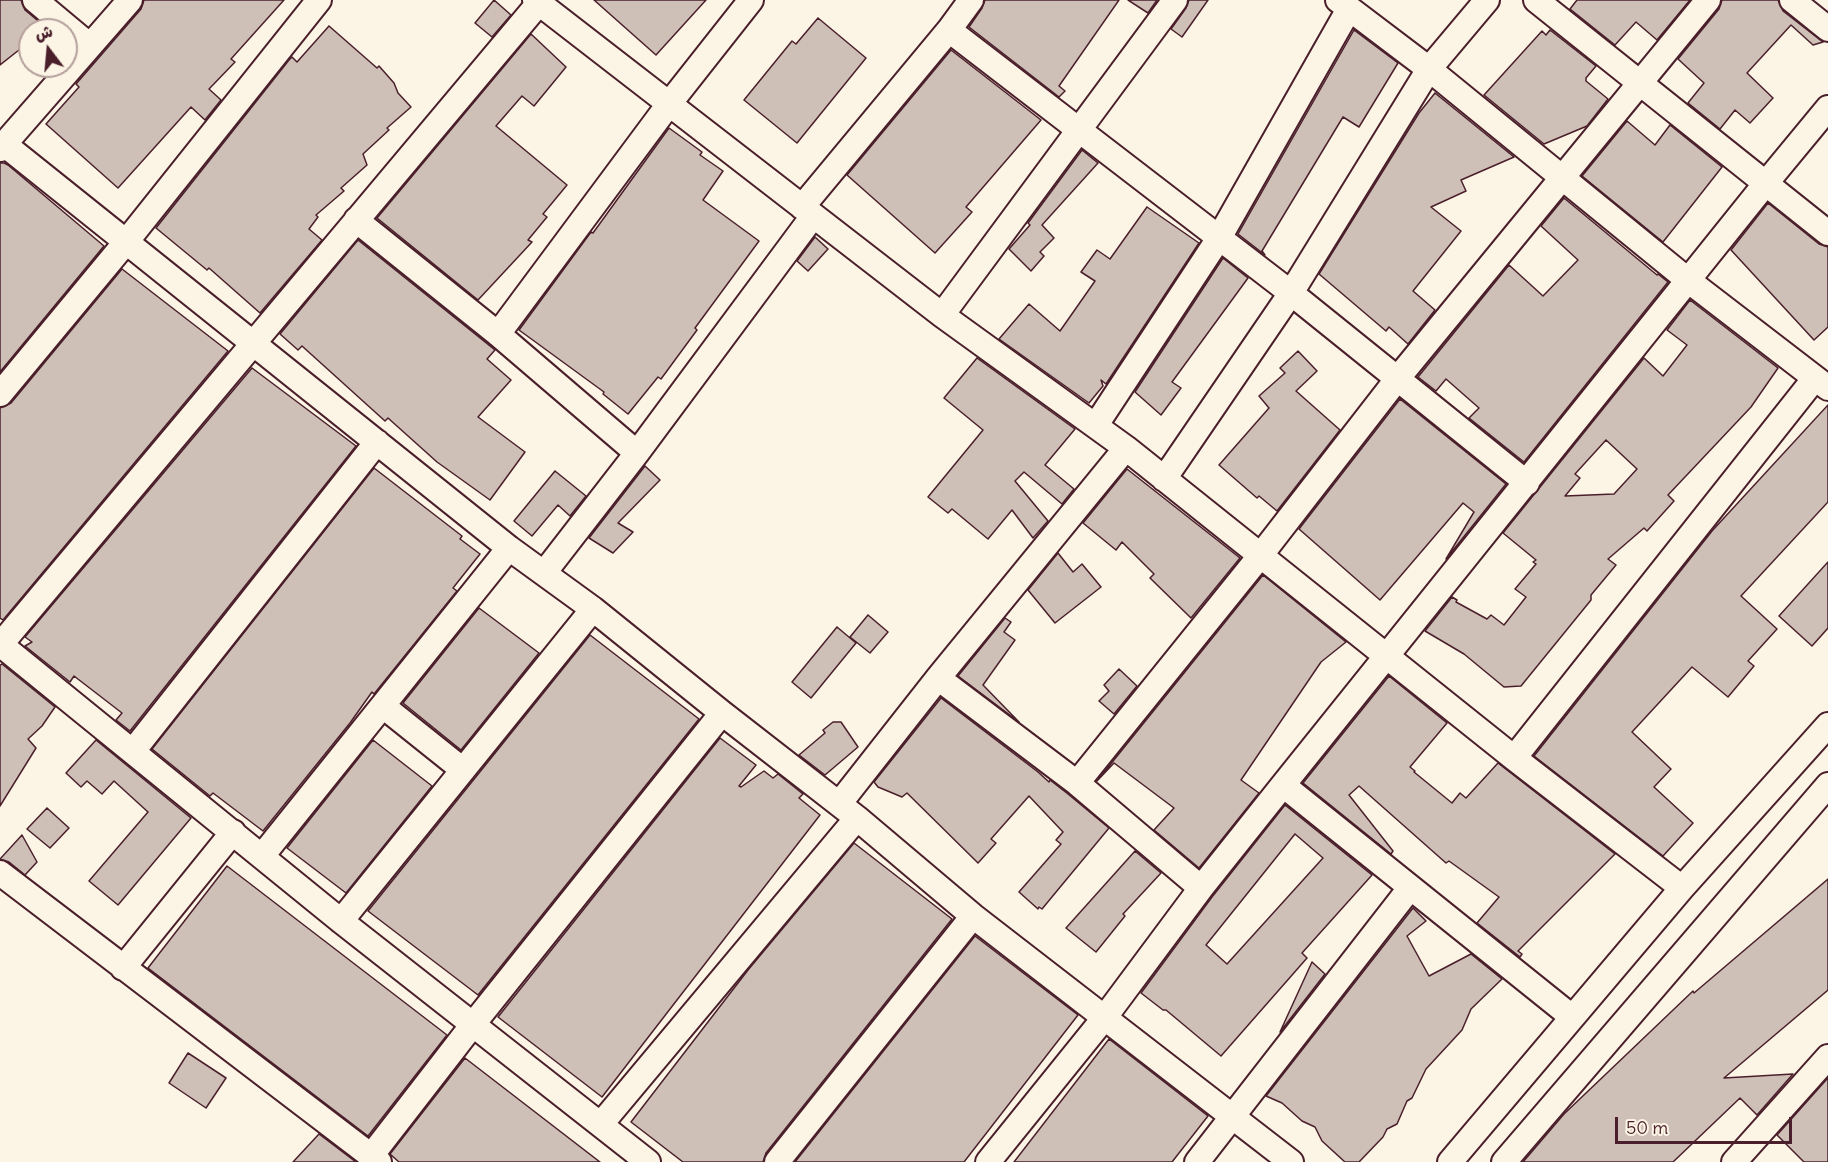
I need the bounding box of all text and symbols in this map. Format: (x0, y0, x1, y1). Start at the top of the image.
north arrow (18, 18, 78, 78)
text: ش (32, 21, 55, 45)
scale bar (1618, 1105, 1795, 1143)
text: 50 m (1626, 1116, 1668, 1139)

